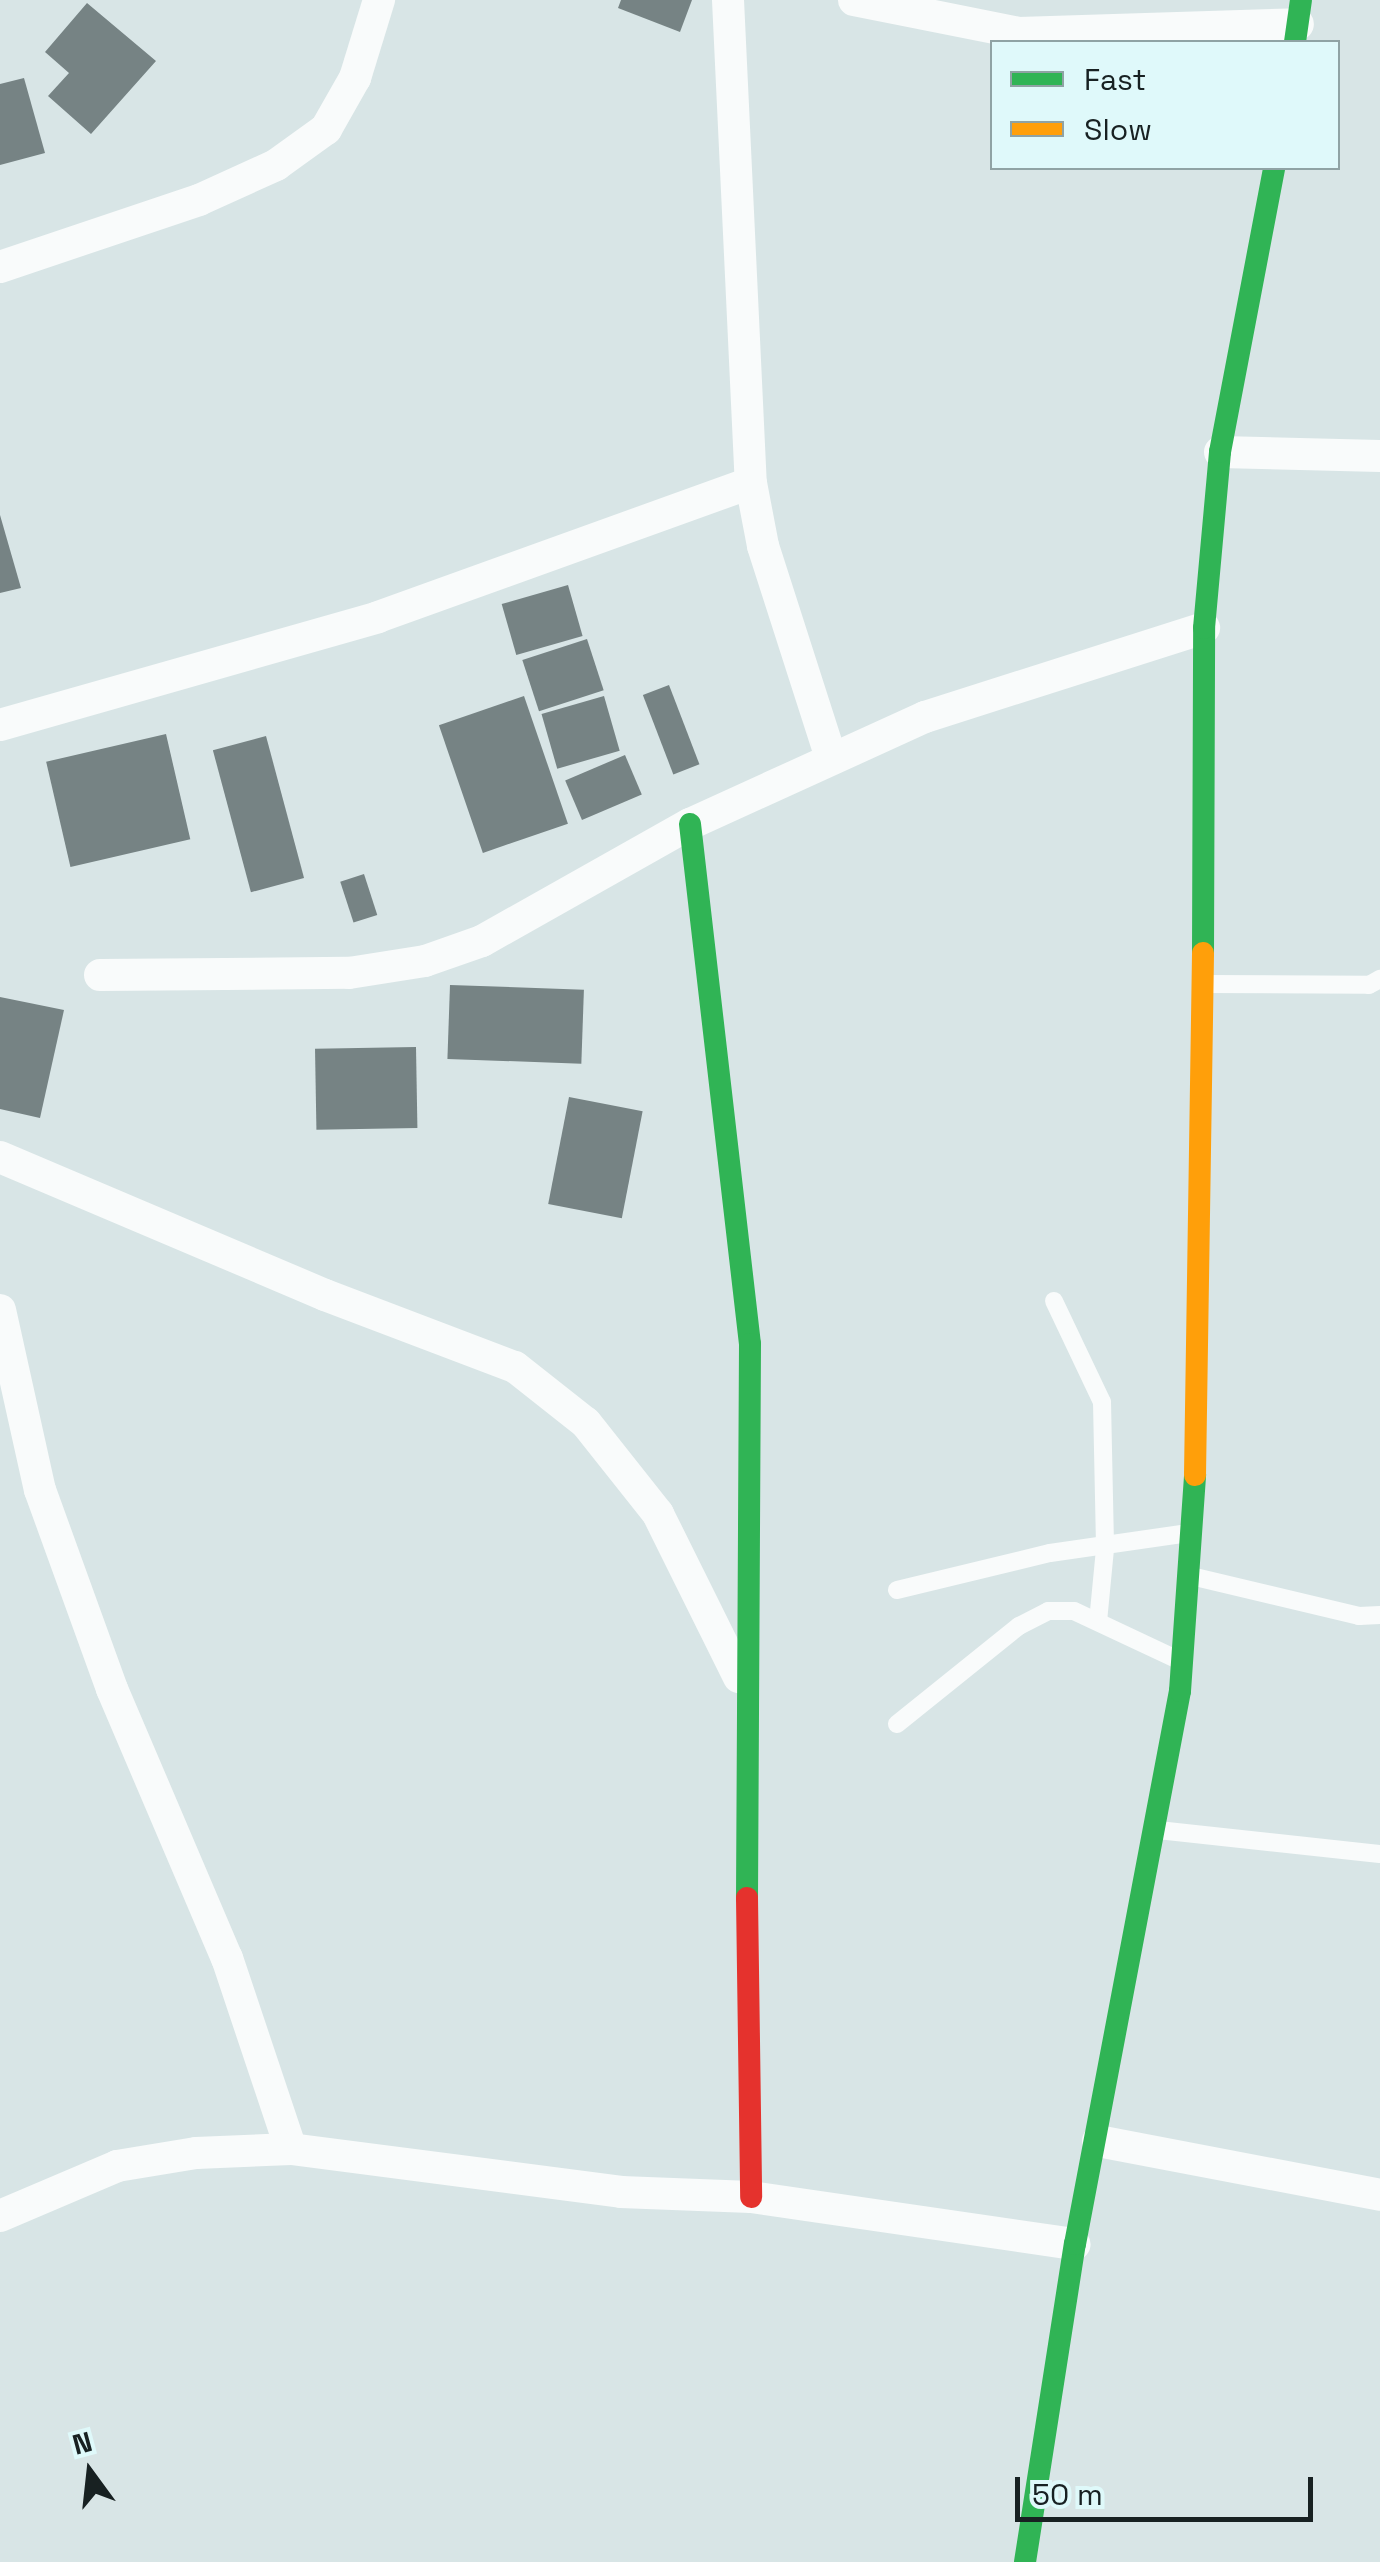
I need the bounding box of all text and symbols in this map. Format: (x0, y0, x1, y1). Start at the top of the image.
legend (990, 40, 1340, 170)
text: Fast (1084, 60, 1146, 99)
text: Slow (1084, 110, 1152, 149)
north arrow (40, 2422, 140, 2522)
text: N (69, 2423, 96, 2463)
scale bar (1020, 2457, 1318, 2519)
text: 50 m (1032, 2475, 1103, 2514)

